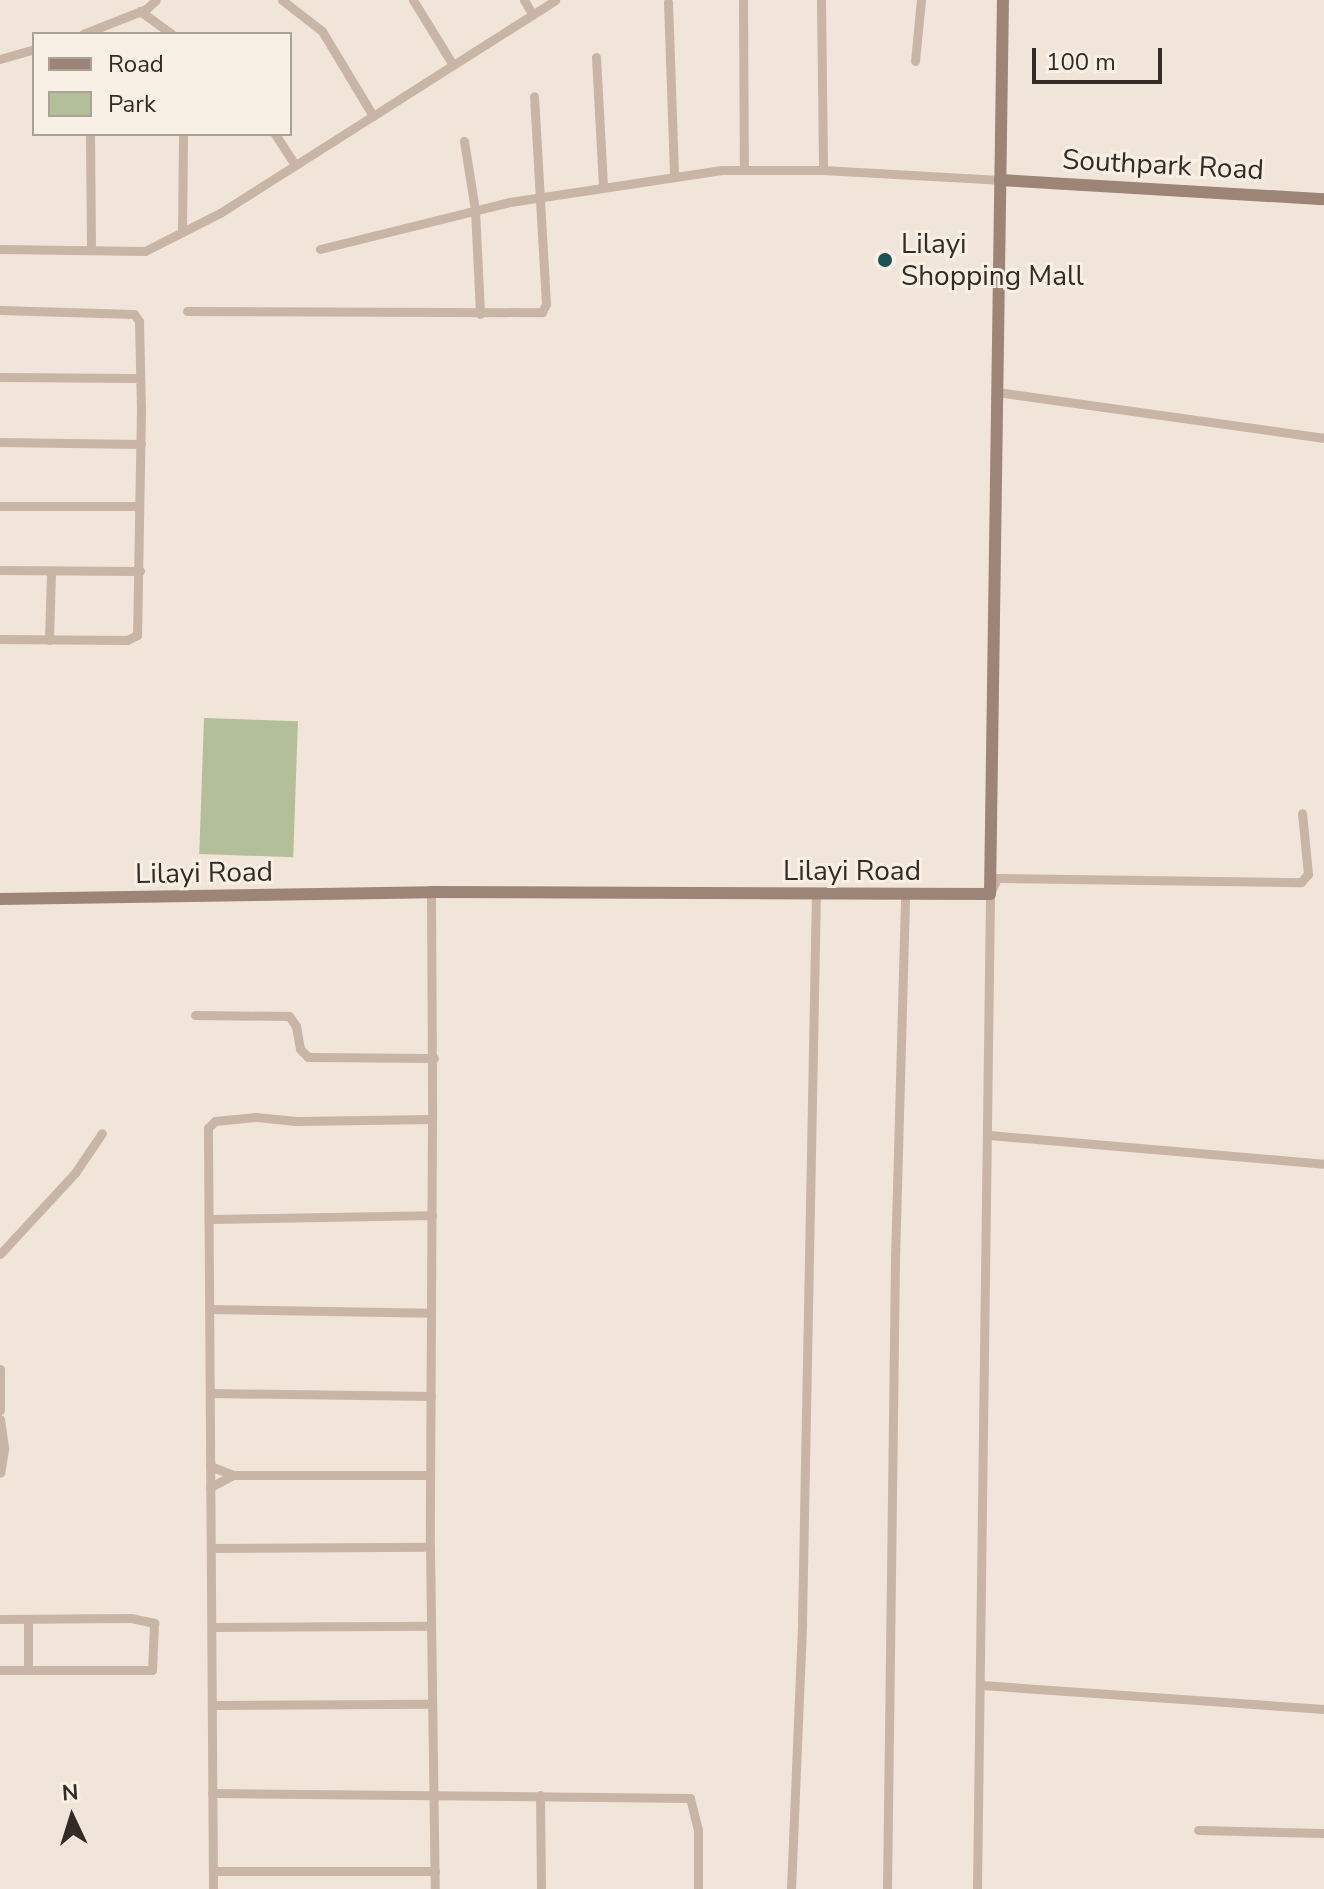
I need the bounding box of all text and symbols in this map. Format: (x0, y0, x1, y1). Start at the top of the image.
legend (32, 32, 292, 136)
scale bar (1036, 32, 1166, 82)
text: 100 m (1046, 46, 1116, 78)
text: Road (108, 48, 164, 80)
text: Park (108, 88, 156, 120)
street label: Southpark Road (1061, 143, 1265, 187)
place label: Lilayi Shopping Mall (901, 227, 1084, 293)
marker: Lilayi Shopping Mall (876, 251, 894, 269)
street label: Lilayi Road (783, 854, 921, 888)
street label: Lilayi Road (135, 855, 273, 891)
north arrow (32, 1777, 112, 1857)
text: N (61, 1778, 80, 1809)

